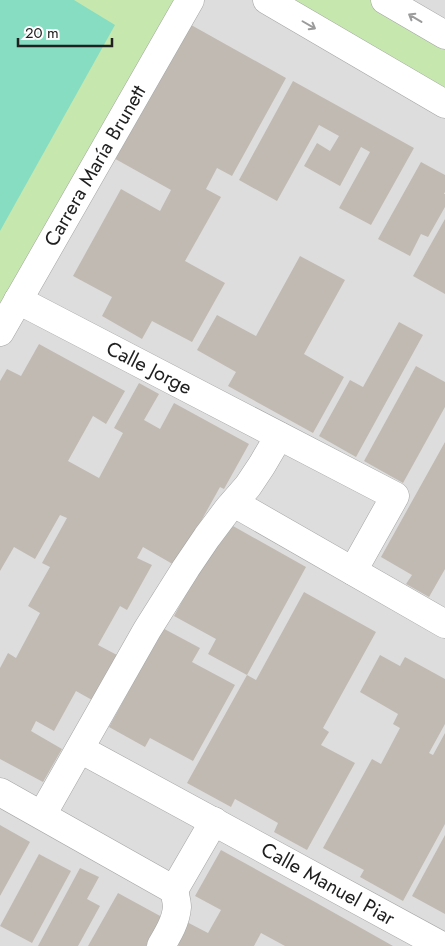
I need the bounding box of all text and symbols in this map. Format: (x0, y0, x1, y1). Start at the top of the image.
one-way arrow (409, 12, 423, 22)
scale bar (18, 15, 111, 47)
one-way arrow (302, 20, 316, 30)
text: 20 m (25, 22, 59, 44)
street label: Carrera María Brunett (37, 80, 153, 252)
street label: Calle Jorge (101, 334, 197, 402)
street label: Calle Manuel Piar (256, 835, 400, 933)

